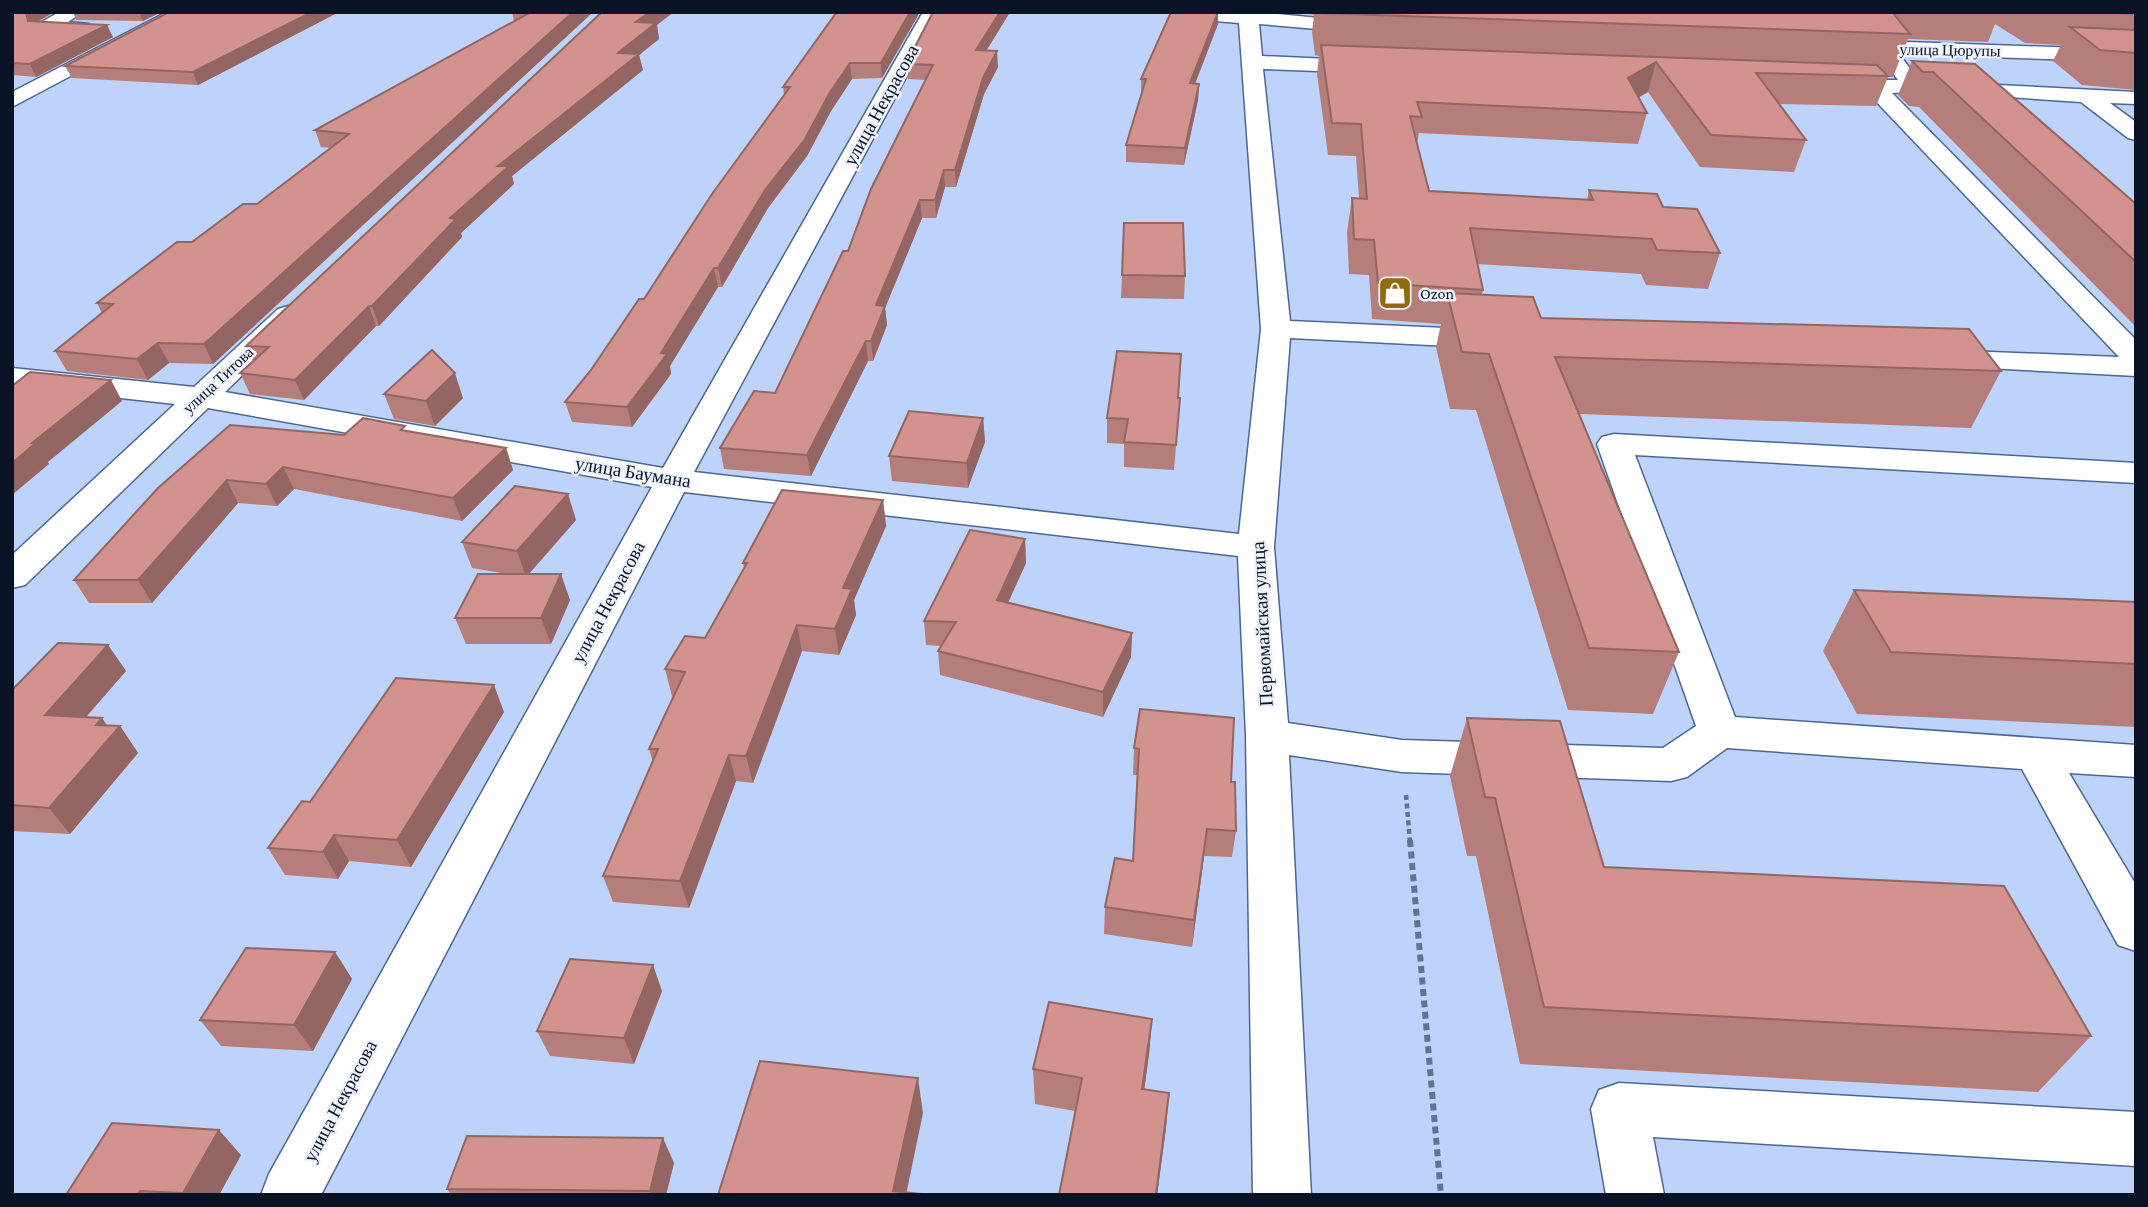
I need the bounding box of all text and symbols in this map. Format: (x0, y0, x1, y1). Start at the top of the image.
street label: улица Некрасова (839, 40, 923, 169)
street label: улица Цюрупы (1899, 41, 2001, 60)
shop icon: Ozon (1376, 274, 1414, 312)
place label: Ozon (1420, 285, 1454, 302)
street label: улица Титова (179, 343, 257, 418)
street label: улица Баумана (574, 452, 693, 492)
street label: улица Некрасова (567, 537, 649, 666)
street label: Первомайская улица (1247, 540, 1277, 707)
street label: улица Некрасова (299, 1036, 381, 1165)

